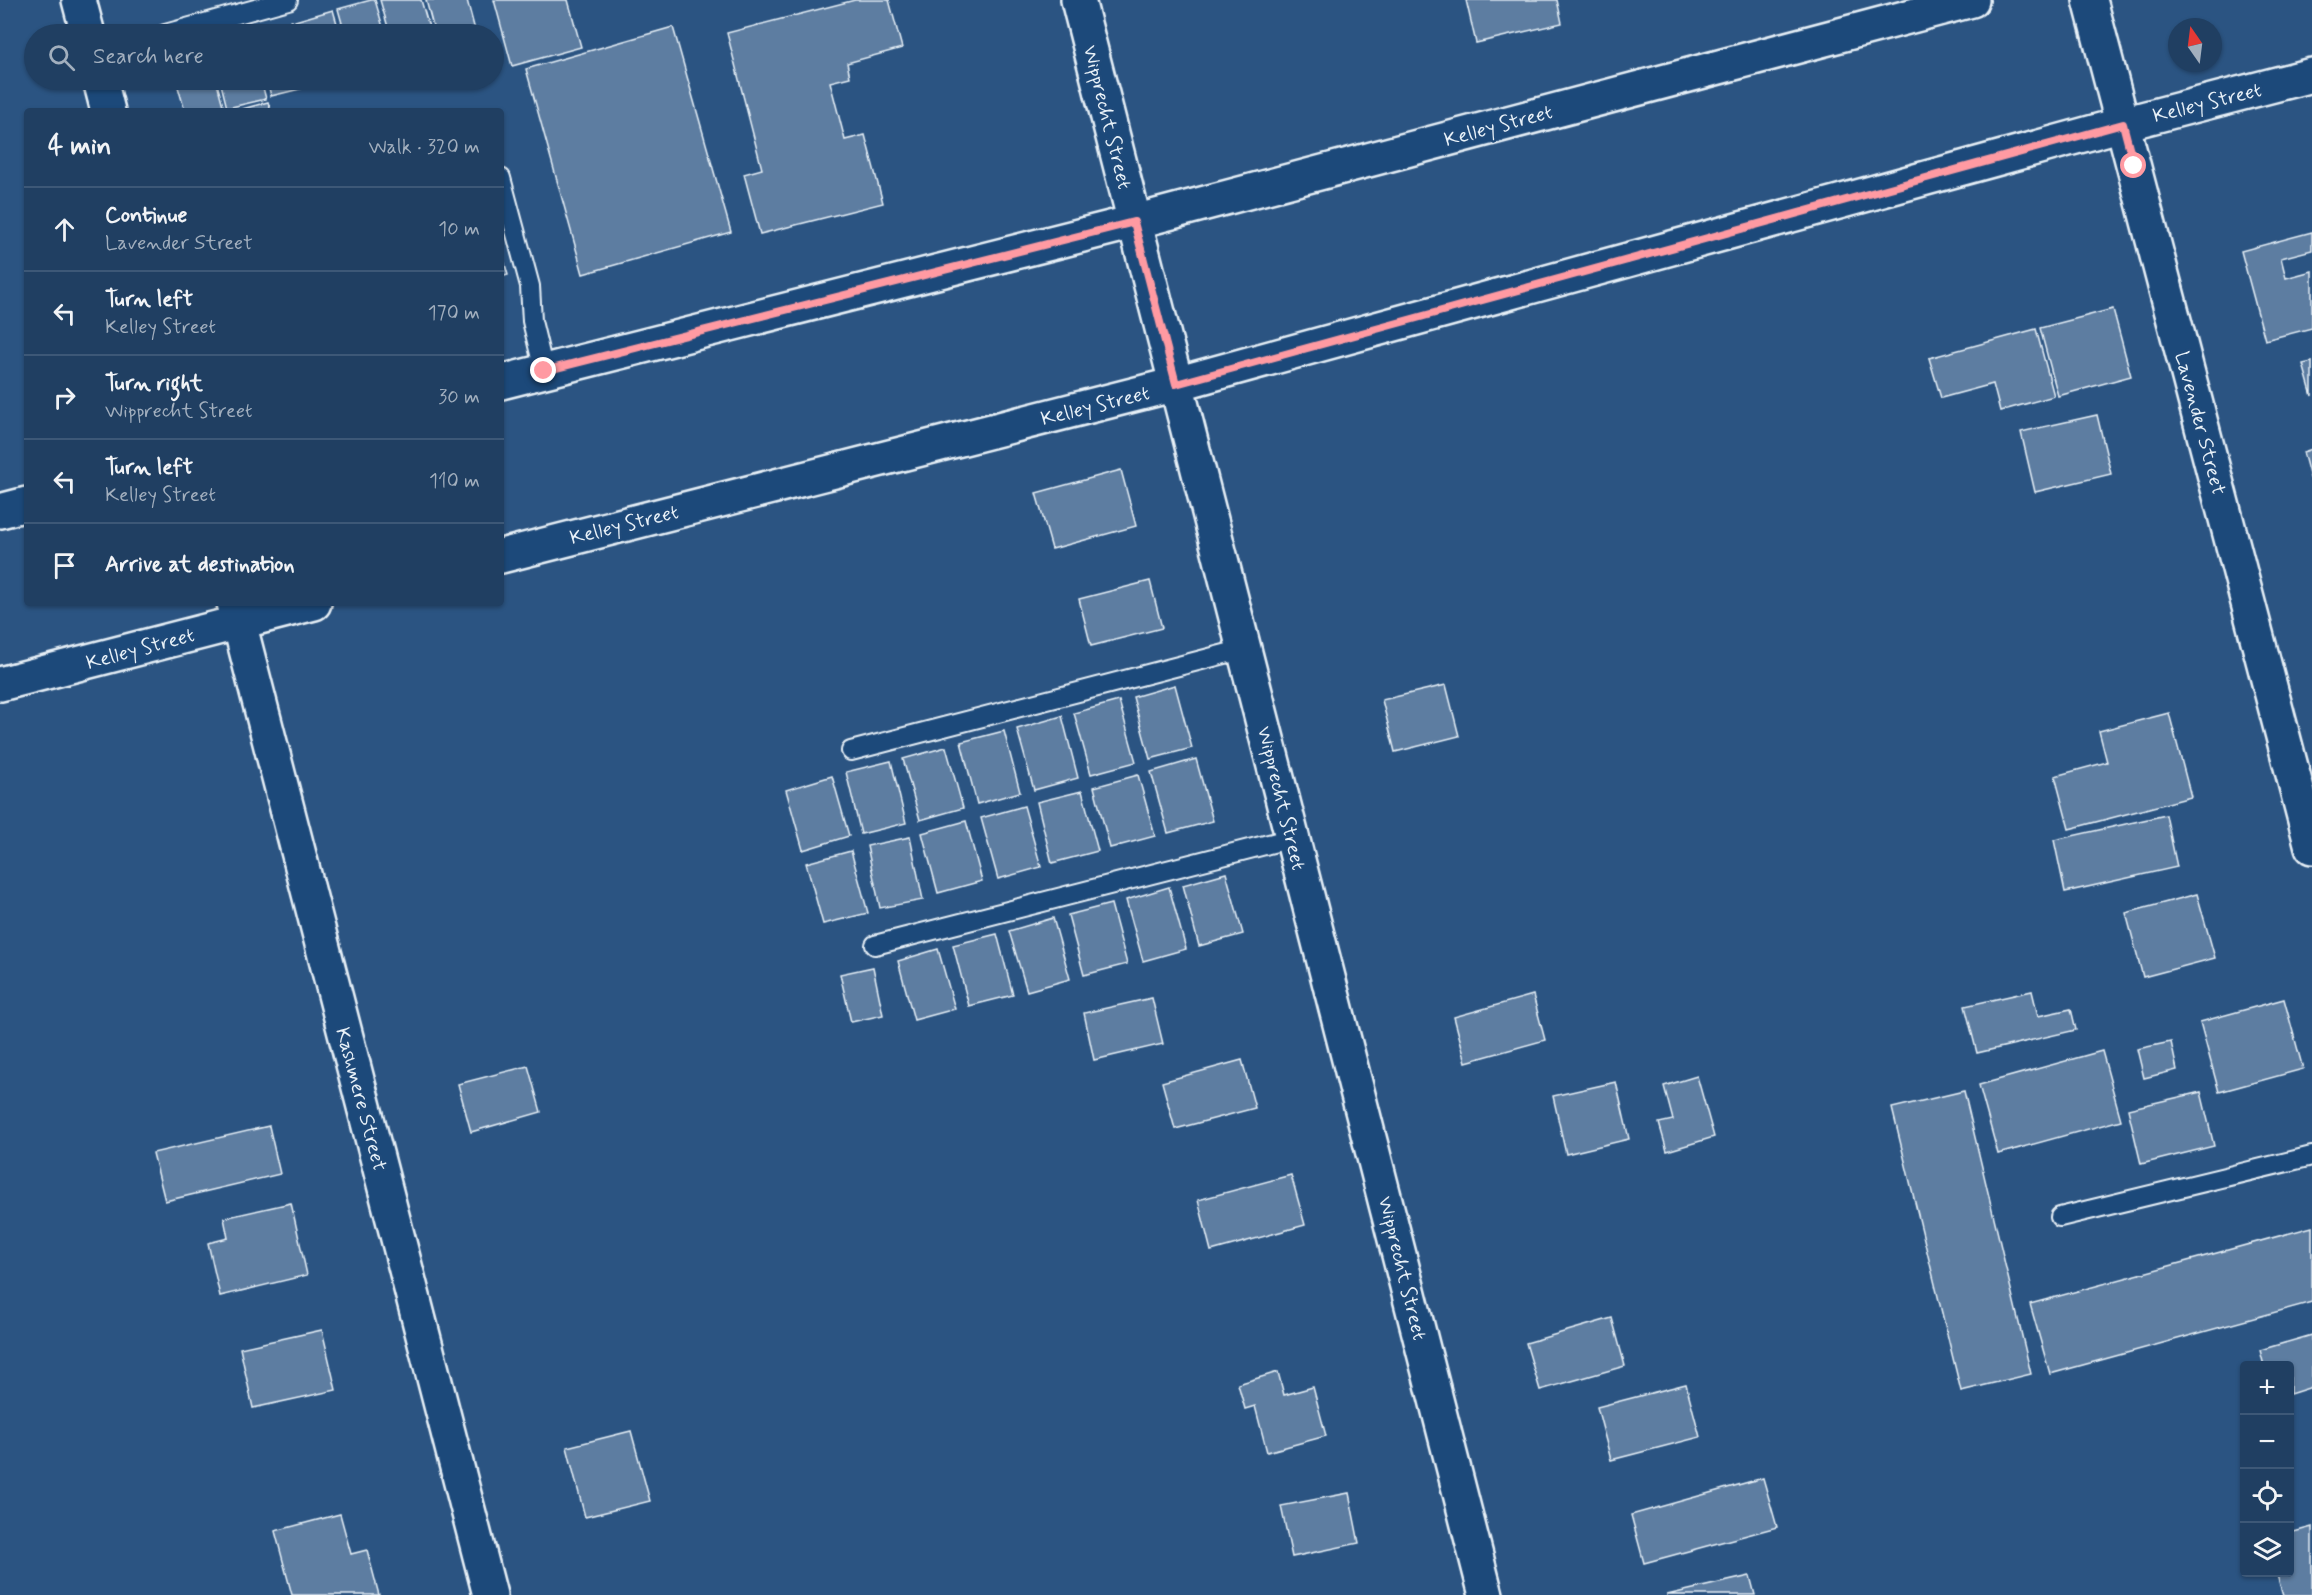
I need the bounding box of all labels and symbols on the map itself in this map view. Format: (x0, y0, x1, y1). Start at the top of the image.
north arrow (2168, 18, 2222, 72)
street label: Wipprecht Street (1076, 43, 1137, 192)
street label: Kelley Street (2150, 77, 2265, 130)
street label: Kelley Street (1441, 99, 1556, 154)
route start (2120, 152, 2146, 178)
street label: Lavender Street (2167, 349, 2232, 498)
route end (530, 357, 556, 383)
street label: Kelley Street (1038, 380, 1153, 433)
street label: Kelley Street (567, 499, 682, 552)
street label: Kelley Street (83, 622, 198, 677)
street label: Wipprecht Street (1250, 724, 1311, 873)
street label: Kashmere Street (328, 1024, 393, 1174)
street label: Wipprecht Street (1371, 1194, 1432, 1343)

